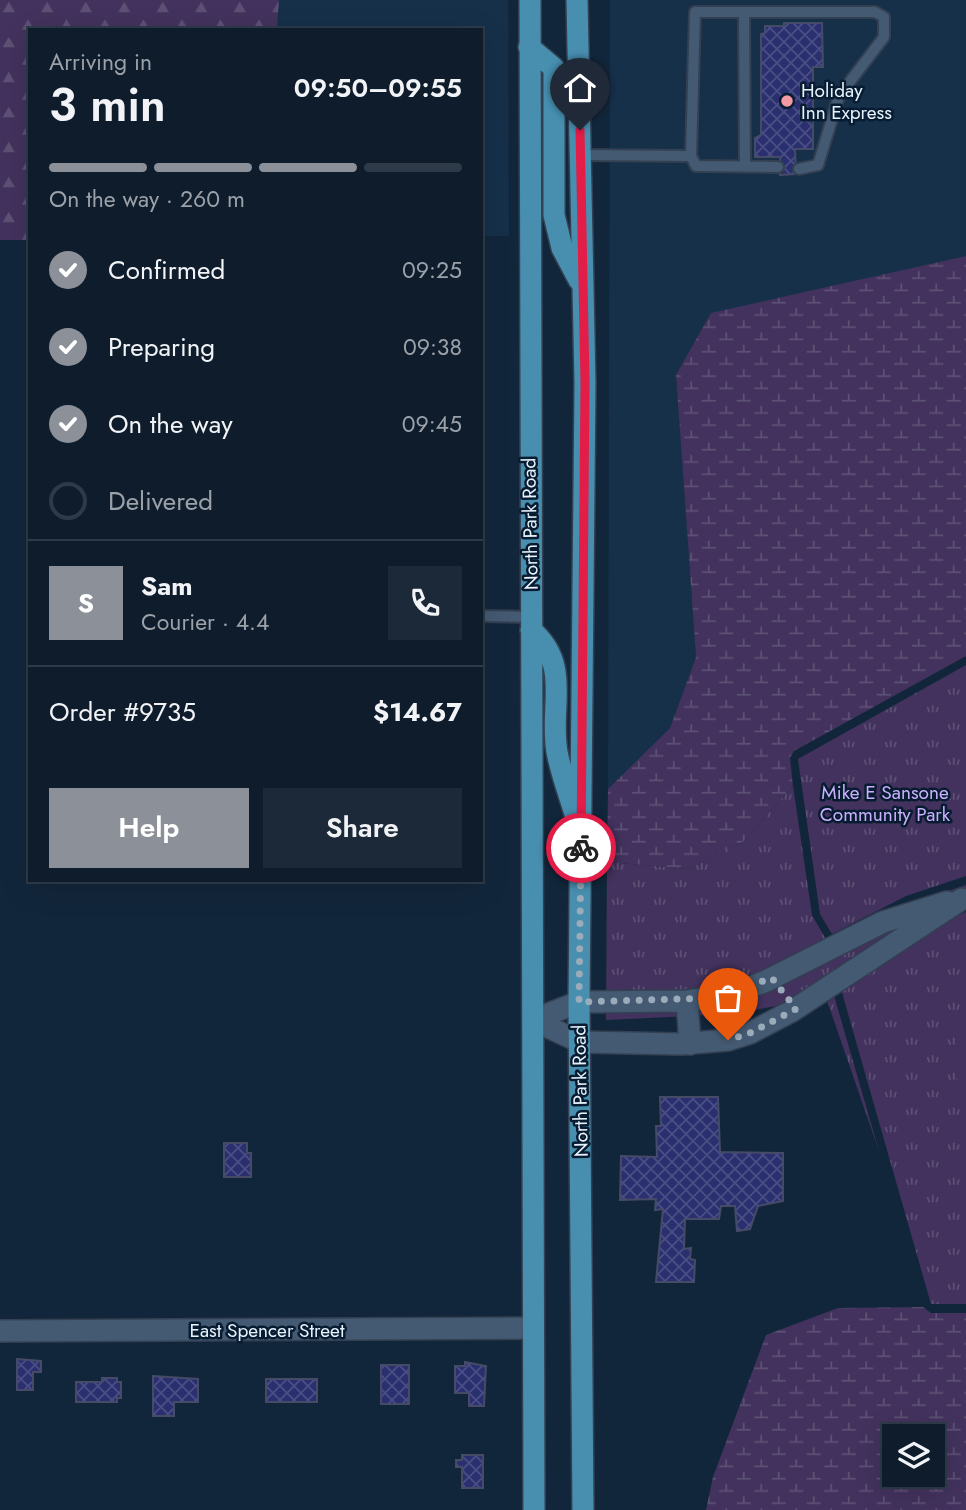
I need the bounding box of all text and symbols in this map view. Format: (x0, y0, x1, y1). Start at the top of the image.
text: Arriving in (49, 45, 152, 79)
pin (550, 58, 610, 130)
text: 09:50–09:55 (294, 69, 462, 107)
icon: home (561, 69, 599, 107)
text: 3 min (49, 72, 166, 138)
place label: Holiday Inn Express (801, 77, 892, 126)
marker: Holiday Inn Express (779, 93, 795, 109)
text: On the way · 260 m (49, 182, 245, 216)
icon: check (49, 251, 87, 289)
text: Confirmed (108, 251, 225, 289)
text: 09:25 (402, 253, 462, 287)
icon: check (49, 328, 87, 366)
text: Preparing (108, 328, 215, 366)
text: 09:38 (403, 330, 462, 364)
icon: check (49, 405, 87, 443)
text: On the way (108, 405, 233, 443)
text: 09:45 (402, 407, 462, 441)
street label: North Park Road (515, 458, 545, 590)
text: Delivered (108, 482, 213, 520)
button: phone (388, 566, 462, 640)
text: Sam (141, 567, 193, 605)
text: S (78, 584, 94, 622)
text: Courier · 4.4 (141, 605, 269, 639)
text: Order #9735 (49, 693, 196, 731)
text: $14.67 (373, 693, 462, 731)
park label: Mike E Sansone Community Park (820, 779, 951, 828)
button: Help (49, 788, 249, 868)
button: Share (263, 788, 462, 868)
courier (546, 813, 616, 883)
icon: bike (562, 829, 600, 867)
pin (698, 968, 758, 1040)
icon: bag (709, 979, 747, 1017)
street label: North Park Road (565, 1025, 595, 1157)
street label: East Spencer Street (190, 1317, 345, 1344)
map controls (882, 1424, 945, 1487)
button: layers (882, 1424, 945, 1487)

